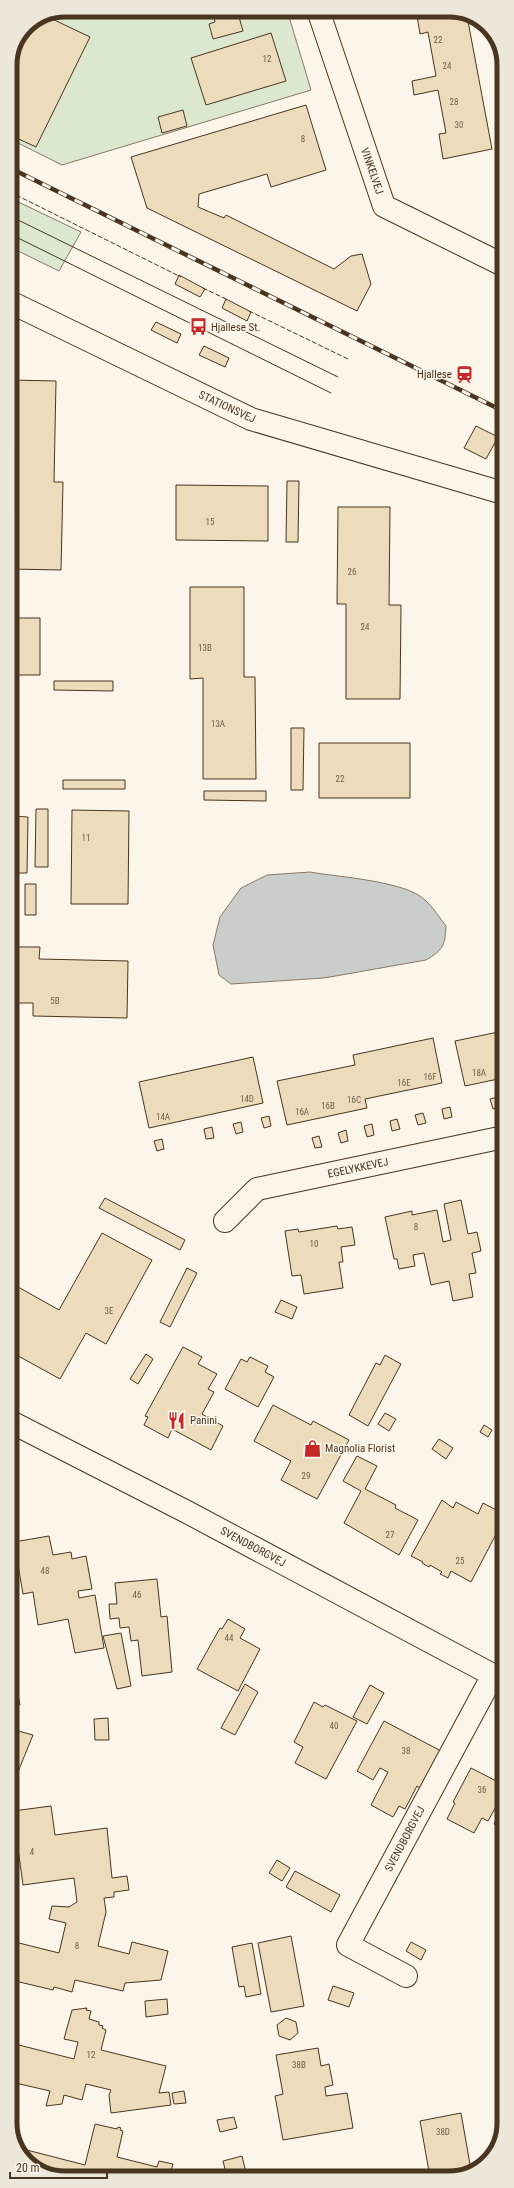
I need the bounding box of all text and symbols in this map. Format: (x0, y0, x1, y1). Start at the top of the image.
house number: 22 (434, 35, 443, 45)
house number: 12 (263, 54, 272, 64)
house number: 24 (443, 61, 452, 71)
house number: 28 (450, 97, 458, 107)
house number: 30 (455, 120, 463, 130)
house number: 8 (301, 134, 305, 144)
street label: VINKELVEJ (358, 146, 386, 196)
bus stop icon: Hjallese St. (188, 317, 208, 337)
place label: Hjallese St. (211, 321, 260, 334)
station icon: Hjallese (455, 364, 475, 384)
place label: Hjallese (417, 368, 452, 381)
street label: STATIONSVEJ (197, 388, 257, 426)
house number: 15 (206, 517, 215, 527)
house number: 26 (348, 567, 356, 577)
house number: 24 (361, 622, 370, 632)
house number: 13B (198, 643, 212, 653)
house number: 13A (211, 719, 225, 729)
house number: 22 (336, 774, 345, 784)
house number: 11 (82, 833, 90, 843)
house number: 5B (50, 996, 60, 1006)
house number: 18A (472, 1068, 486, 1078)
house number: 16F (423, 1072, 437, 1082)
house number: 16E (397, 1078, 411, 1088)
house number: 14D (240, 1094, 254, 1104)
house number: 16C (347, 1095, 361, 1105)
house number: 16B (321, 1101, 335, 1111)
house number: 16A (295, 1107, 309, 1117)
house number: 14A (156, 1112, 170, 1122)
street label: EGELYKKEVEJ (327, 1155, 389, 1181)
house number: 8 (414, 1222, 418, 1232)
house number: 10 (310, 1239, 318, 1249)
house number: 3E (105, 1306, 114, 1316)
restaurant icon: Panini (167, 1410, 187, 1430)
place label: Panini (190, 1414, 217, 1427)
shop icon: Magnolia Florist (302, 1438, 322, 1458)
place label: Magnolia Florist (325, 1442, 395, 1455)
house number: 29 (302, 1471, 310, 1481)
street label: SVENDBORGVEJ (218, 1524, 288, 1570)
house number: 27 (386, 1530, 395, 1540)
house number: 25 (456, 1556, 465, 1566)
house number: 48 (41, 1566, 49, 1576)
house number: 46 (133, 1590, 141, 1600)
house number: 44 (225, 1633, 234, 1643)
house number: 40 (330, 1721, 338, 1731)
house number: 38 (402, 1746, 410, 1756)
house number: 36 (478, 1785, 486, 1795)
street label: SVENDBORGVEJ (382, 1804, 428, 1874)
house number: 4 (30, 1847, 35, 1857)
house number: 8 (75, 1941, 79, 1951)
house number: 12 (87, 2050, 96, 2060)
house number: 38B (292, 2060, 306, 2070)
house number: 38D (436, 2127, 450, 2137)
scale bar (10, 2154, 107, 2180)
text: 20 m (16, 2161, 40, 2175)

